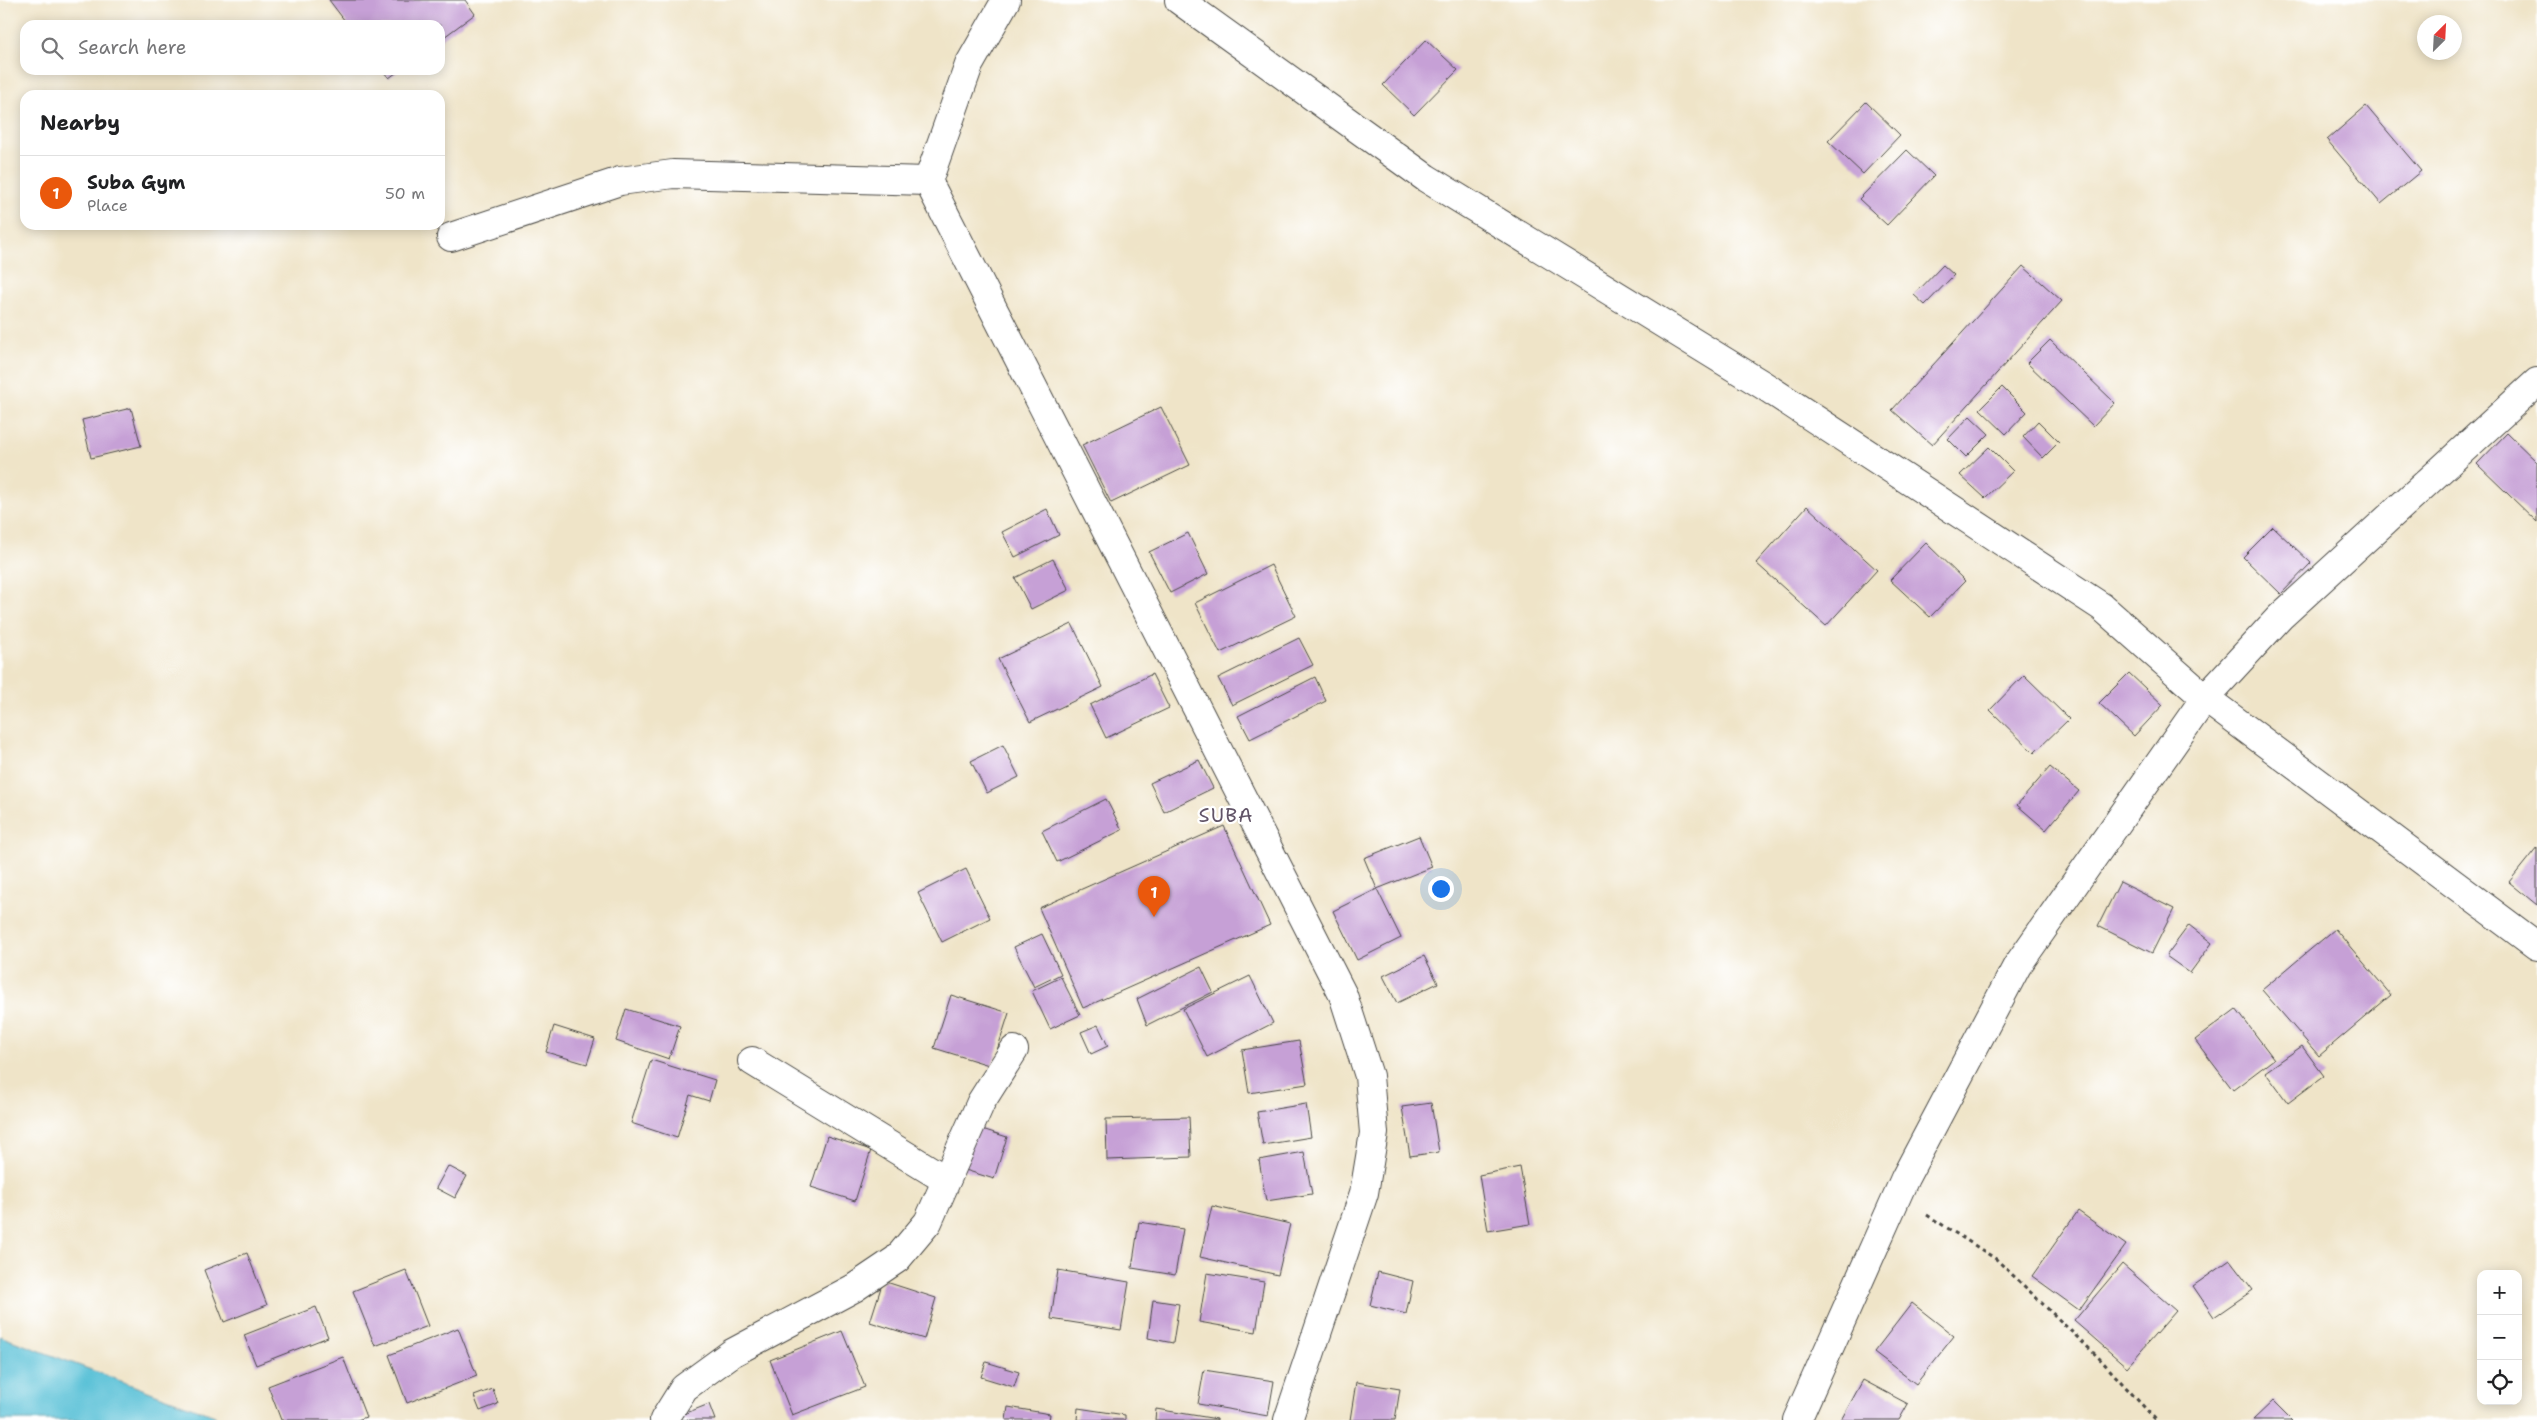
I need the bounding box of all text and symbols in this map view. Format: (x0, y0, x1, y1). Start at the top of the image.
north arrow (2417, 15, 2462, 60)
search box (20, 20, 445, 75)
icon: search (38, 34, 66, 62)
text: Search here (78, 35, 187, 60)
text: Nearby (40, 109, 120, 137)
text: Suba Gym (87, 170, 185, 195)
text: 1 (52, 183, 60, 204)
text: 50 m (385, 183, 425, 204)
text: Place (87, 195, 128, 216)
district label: SUBA (1199, 802, 1253, 828)
pin: 1 (1138, 876, 1170, 917)
your location (1428, 876, 1454, 902)
map controls (2477, 1270, 2522, 1405)
button: + (2477, 1270, 2522, 1315)
button: − (2477, 1315, 2522, 1360)
button: locate (2477, 1360, 2522, 1405)

